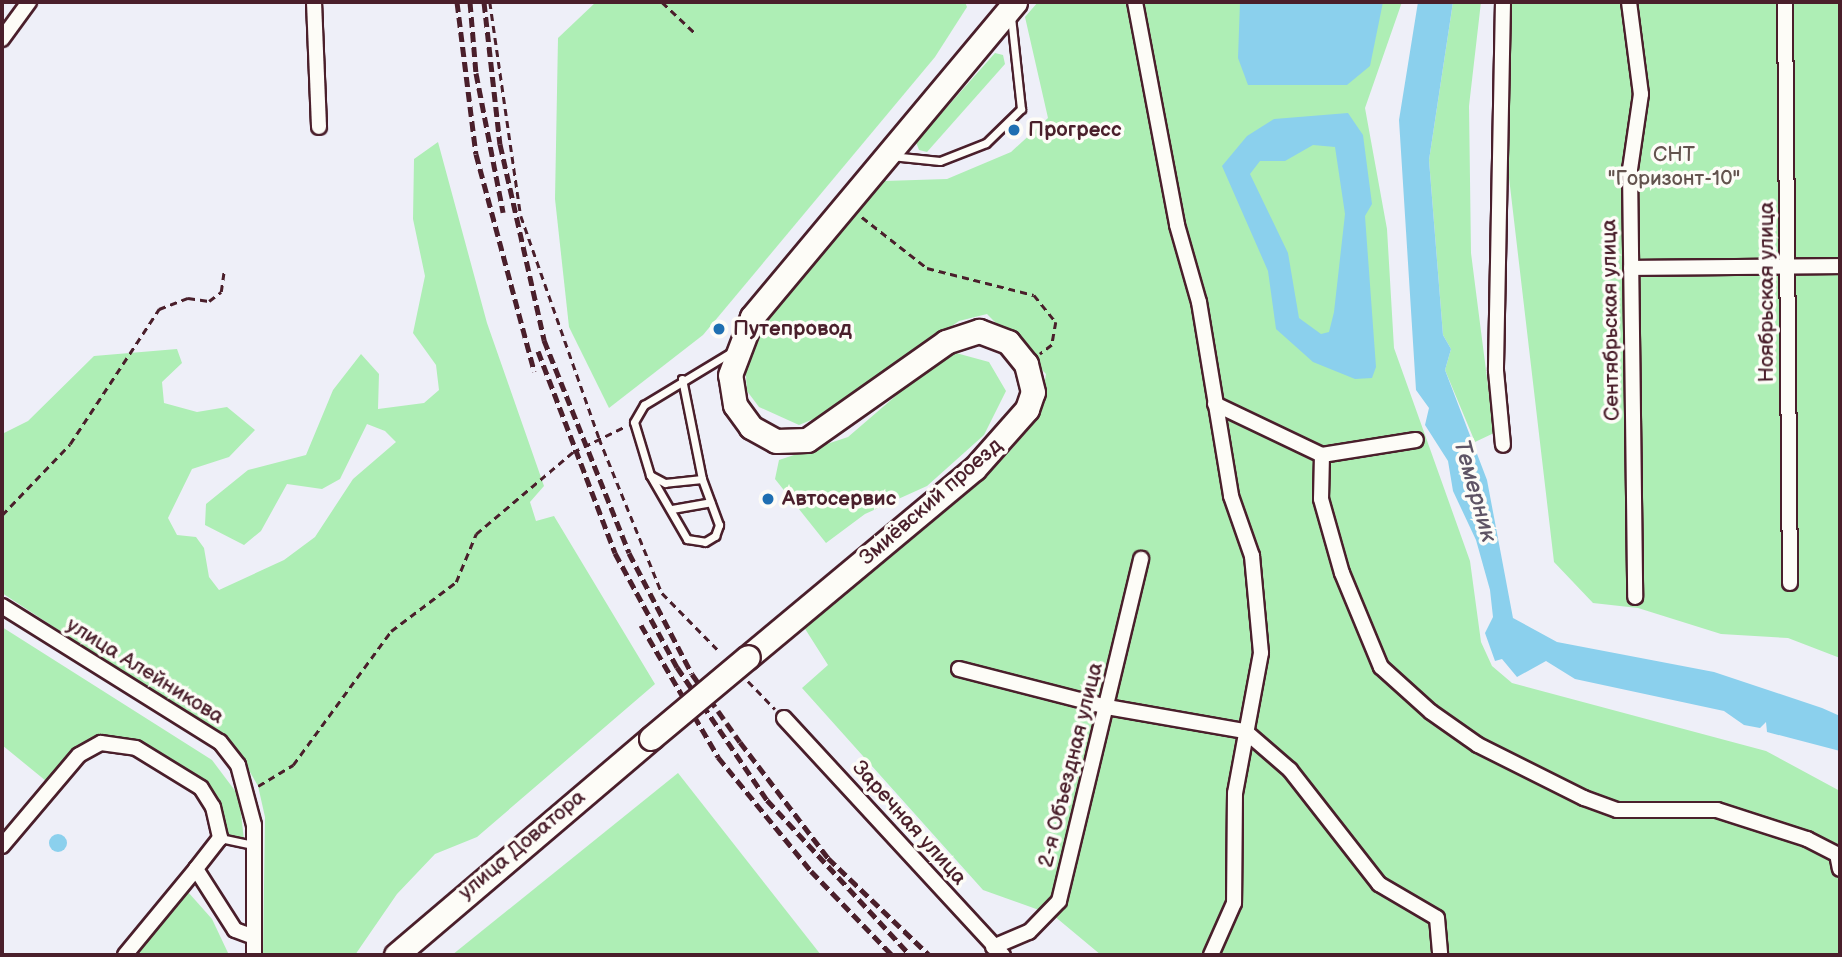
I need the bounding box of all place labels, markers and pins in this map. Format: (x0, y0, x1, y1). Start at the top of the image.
place label: Прогресс (1028, 117, 1122, 143)
marker: Прогресс (1006, 122, 1022, 138)
place label: Путепровод (733, 316, 852, 342)
marker: Путепровод (711, 321, 727, 337)
place label: Автосервис (782, 486, 896, 512)
marker: Автосервис (760, 491, 776, 507)

